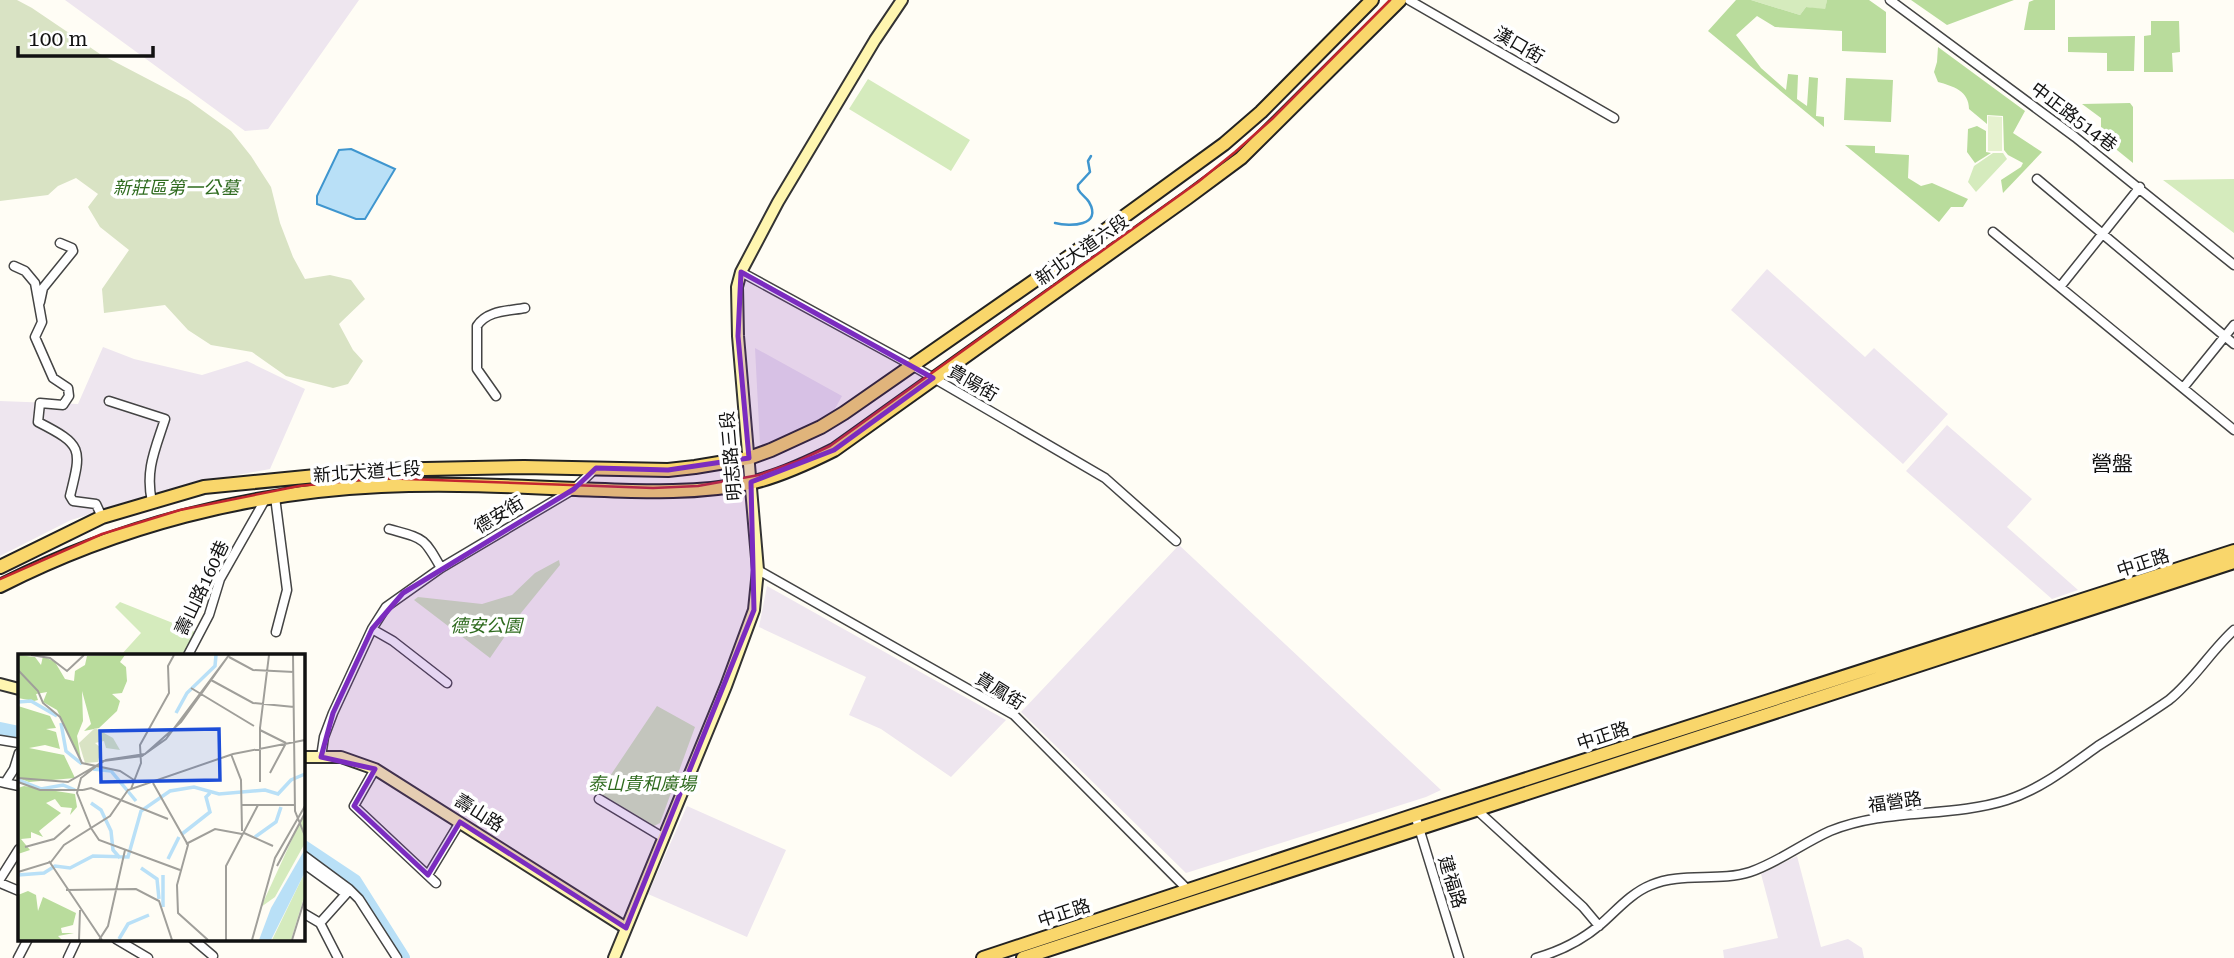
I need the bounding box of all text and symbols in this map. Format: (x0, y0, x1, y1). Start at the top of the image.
scale bar (18, 14, 152, 58)
street label: 漢口街 (1491, 22, 1548, 67)
text: 100 m (28, 27, 88, 51)
street label: 中正路514巷 (2027, 77, 2121, 156)
park label: 新莊區第一公墓 (113, 177, 242, 198)
street label: 新北大道六段 (1031, 210, 1132, 289)
street label: 貴陽街 (945, 360, 1002, 405)
street label: 明志路三段 (716, 410, 745, 502)
district label: 營盤 (2091, 452, 2133, 476)
street label: 新北大道七段 (312, 457, 422, 486)
street label: 德安街 (470, 492, 527, 537)
street label: 壽山路160巷 (170, 537, 233, 639)
street label: 中正路 (2114, 544, 2172, 581)
park label: 德安公園 (450, 615, 525, 636)
inset map (18, 654, 304, 940)
street label: 貴鳳街 (972, 667, 1029, 714)
street label: 中正路 (1574, 717, 1632, 754)
park label: 泰山貴和廣場 (588, 773, 698, 794)
street label: 福營路 (1867, 787, 1923, 816)
street label: 壽山路 (451, 789, 508, 836)
street label: 建福路 (1435, 853, 1470, 911)
street label: 中正路 (1035, 894, 1093, 931)

